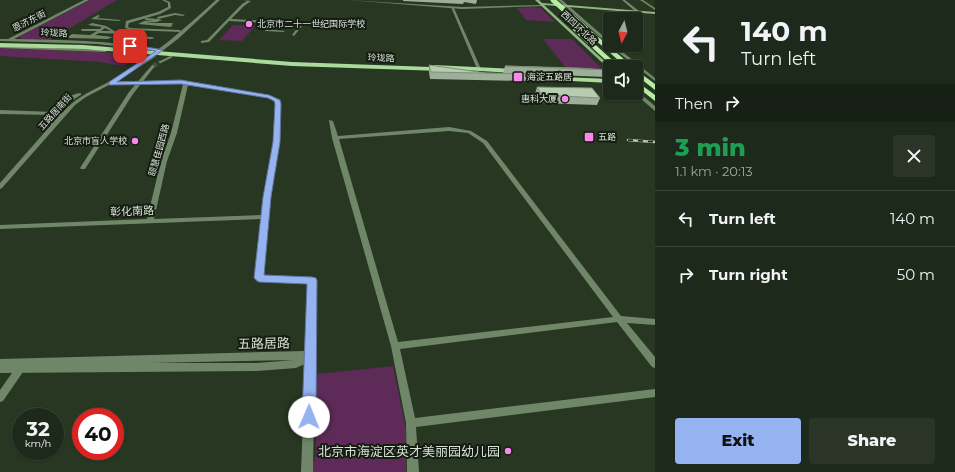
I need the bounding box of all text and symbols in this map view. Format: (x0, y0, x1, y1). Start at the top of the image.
street label: 恩济东街 (10, 7, 47, 34)
street label: 西四环北路 (559, 8, 600, 47)
north arrow (603, 12, 643, 52)
map controls (603, 12, 643, 100)
text: 140 m (741, 14, 828, 48)
icon: left (675, 16, 727, 68)
place label: 北京市二十一世纪国际学校 (257, 18, 366, 29)
marker: 北京市二十一世纪国际学校 (244, 19, 254, 29)
street label: 玲珑路 (40, 27, 68, 38)
pin (113, 29, 147, 63)
icon: arrive (119, 35, 141, 57)
text: Turn left (741, 48, 816, 70)
street label: 玲珑路 (367, 52, 395, 63)
button: sound (603, 60, 643, 100)
marker: 海淀五路居 (512, 71, 524, 83)
place label: 海淀五路居 (527, 71, 572, 82)
street label: 五路居南街 (35, 91, 74, 132)
icon: right (721, 92, 743, 114)
place label: 惠科大厦 (521, 93, 557, 104)
marker: 惠科大厦 (560, 94, 570, 104)
text: Then (675, 94, 713, 113)
street label: 颐慧佳园西路 (146, 122, 171, 177)
marker: 五路 (583, 131, 595, 143)
place label: 五路 (598, 131, 616, 142)
text: 3 min (675, 133, 746, 162)
place label: 北京市盲人学校 (64, 135, 128, 146)
button: close (893, 135, 935, 177)
marker: 北京市盲人学校 (130, 136, 140, 146)
text: 1.1 km · 20:13 (675, 163, 753, 179)
street label: 彰化南路 (110, 203, 154, 219)
icon: left (675, 208, 697, 230)
text: Turn left (709, 209, 776, 228)
text: 140 m (890, 209, 935, 228)
icon: right (675, 264, 697, 286)
text: Turn right (709, 265, 788, 284)
text: 50 m (897, 265, 935, 284)
street label: 五路居路 (238, 335, 290, 351)
position arrow (288, 396, 330, 438)
speed limit sign: 40 (72, 408, 124, 460)
text: 32 (26, 417, 50, 441)
button: Exit (675, 418, 801, 464)
button: Share (809, 418, 935, 464)
text: km/h (25, 437, 51, 450)
place label: 北京市海淀区英才美丽园幼儿园 (318, 443, 500, 459)
marker: 北京市海淀区英才美丽园幼儿园 (503, 446, 513, 456)

